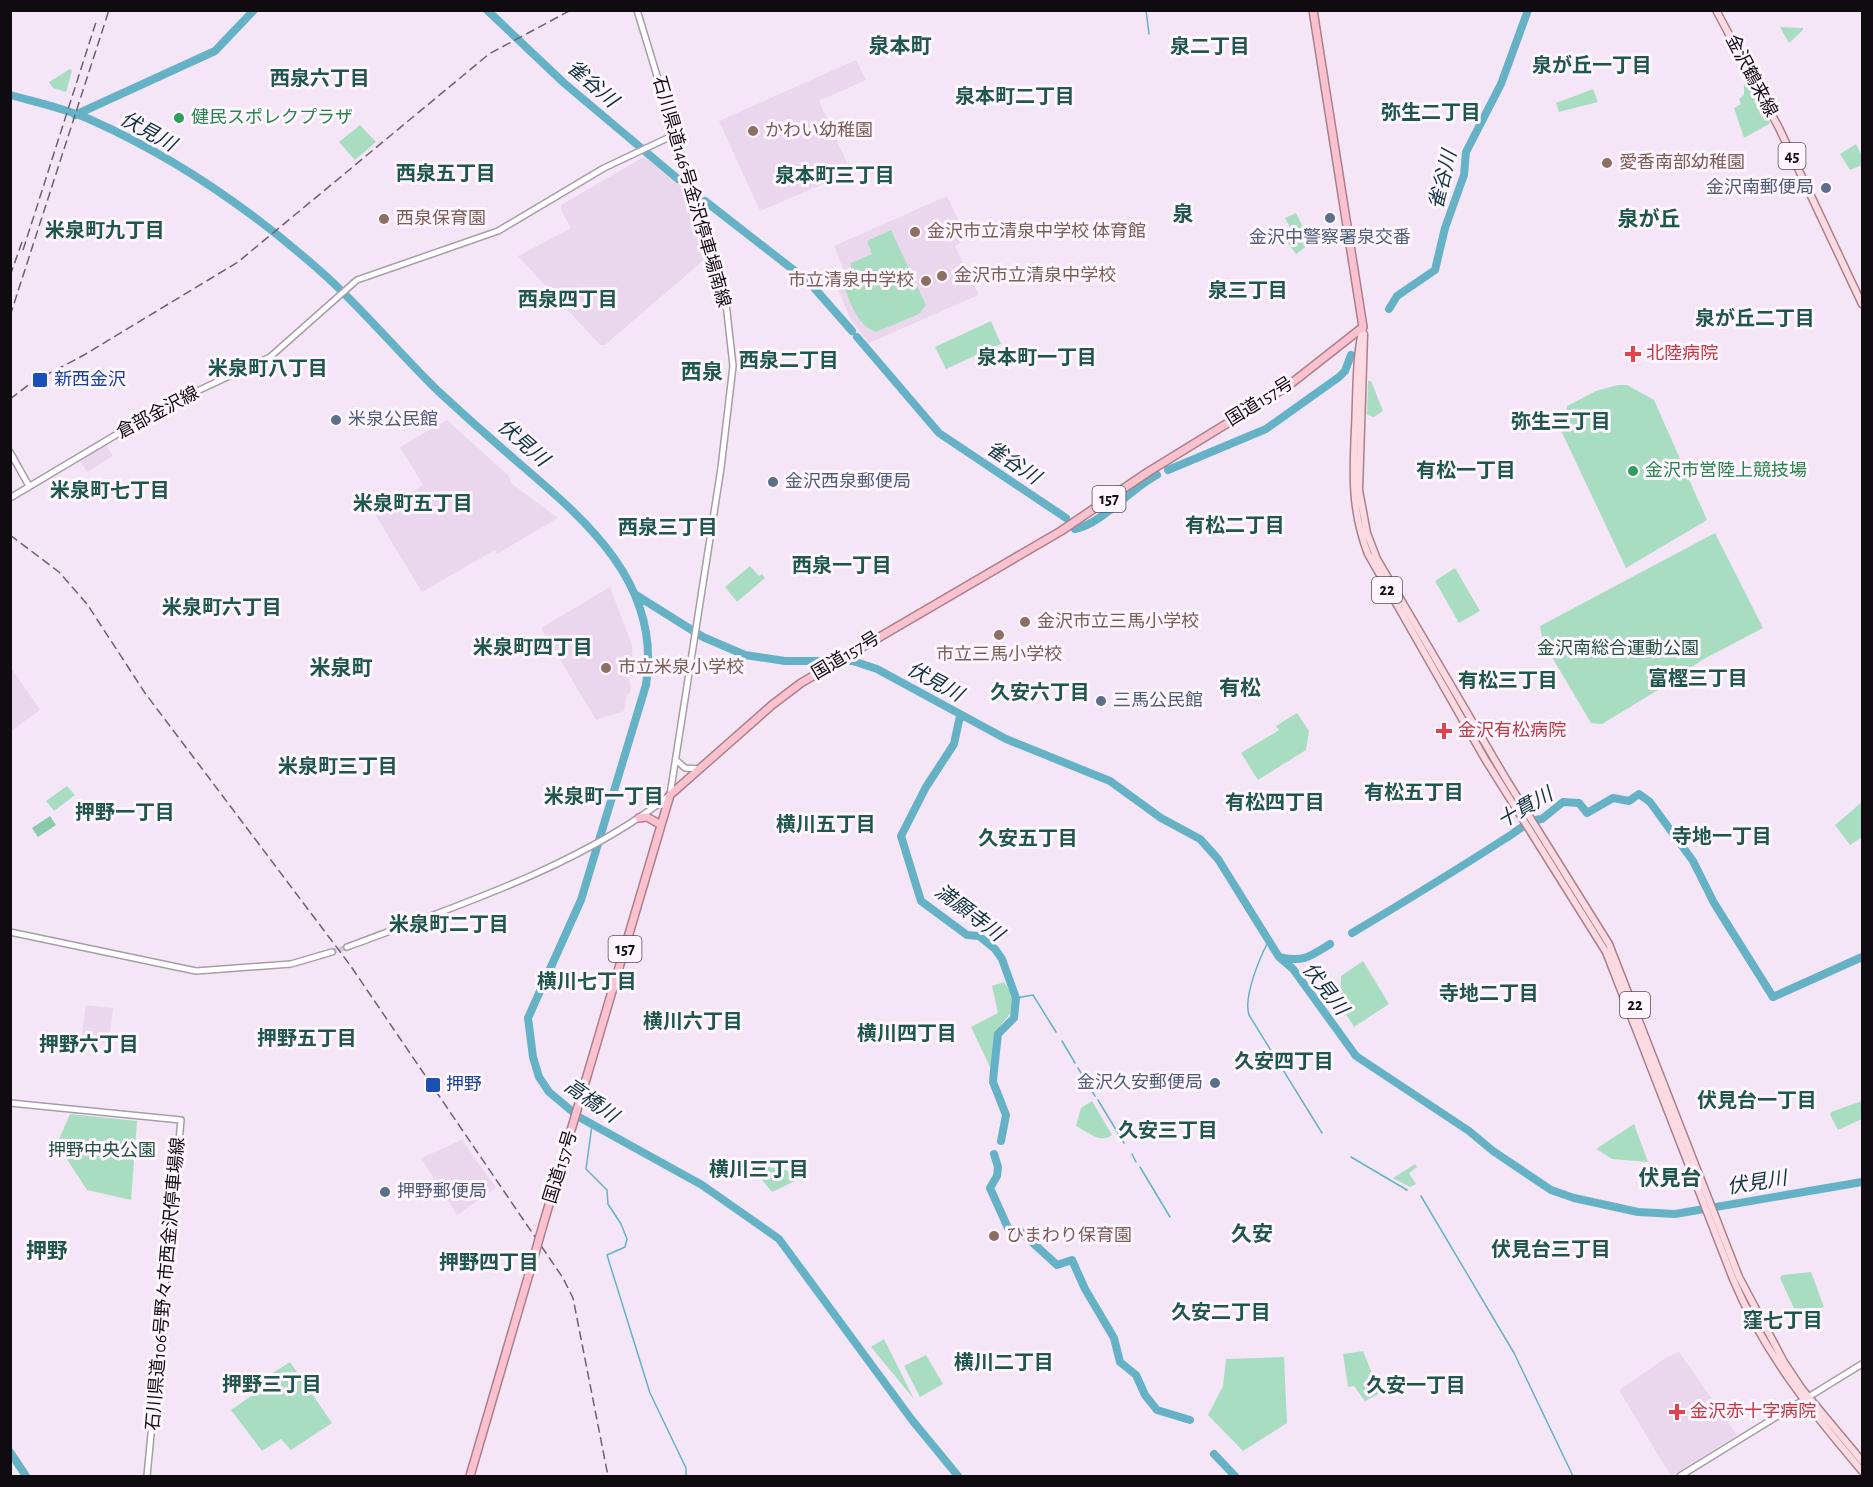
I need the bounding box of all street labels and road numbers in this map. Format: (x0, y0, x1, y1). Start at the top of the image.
street label: 金沢鶴来線 (1722, 31, 1782, 120)
street label: 石川県道146号金沢停車場南線 (649, 74, 735, 310)
road number: 45 (1778, 143, 1806, 169)
street label: 国道157号 (1222, 373, 1297, 430)
street label: 倉部金沢線 (113, 382, 202, 442)
road number: 157 (1092, 486, 1126, 512)
road number: 22 (1372, 577, 1402, 603)
street label: 国道157号 (808, 627, 883, 683)
road number: 157 (608, 936, 642, 962)
road number: 22 (1620, 992, 1650, 1018)
street label: 国道157号 (539, 1128, 581, 1206)
street label: 石川県道106号野々市西金沢停車場線 (142, 1137, 188, 1431)

